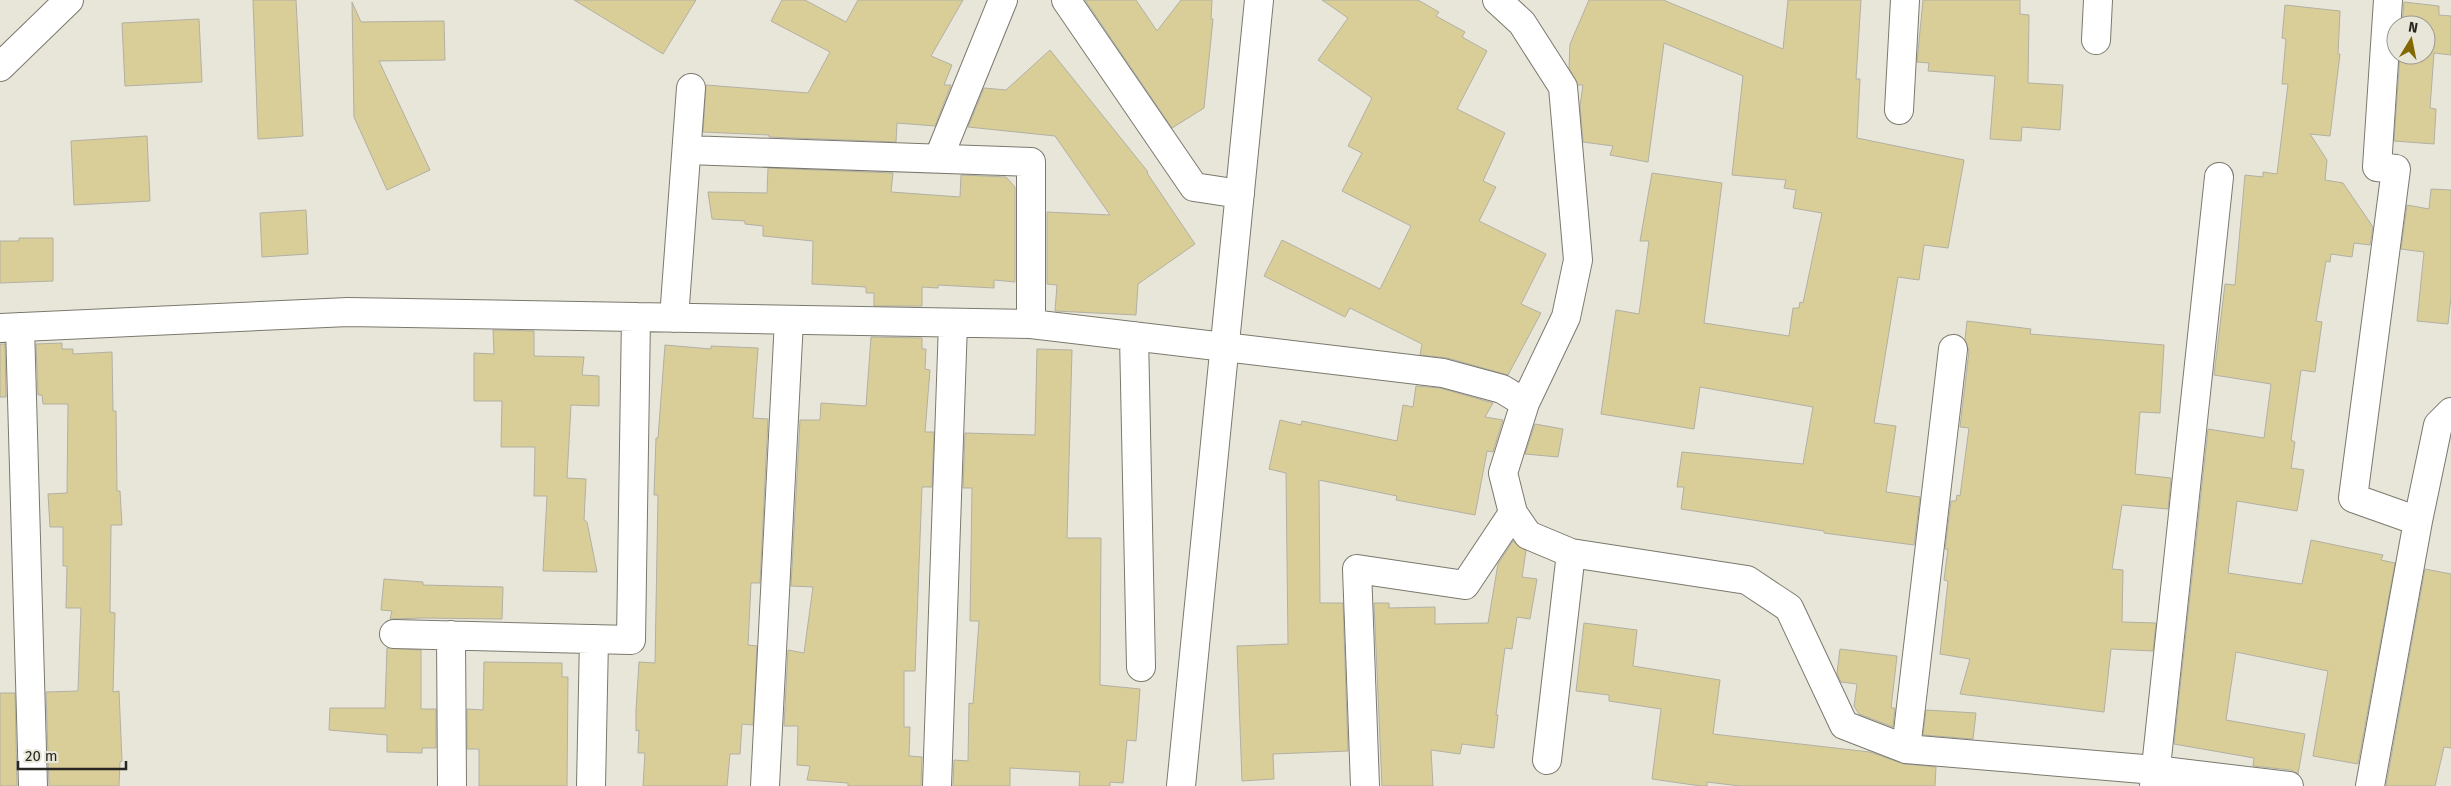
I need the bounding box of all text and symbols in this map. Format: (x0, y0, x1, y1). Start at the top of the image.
north arrow (2386, 15, 2436, 65)
text: N (2407, 19, 2419, 37)
scale bar (18, 738, 125, 770)
text: 20 m (25, 747, 58, 765)

